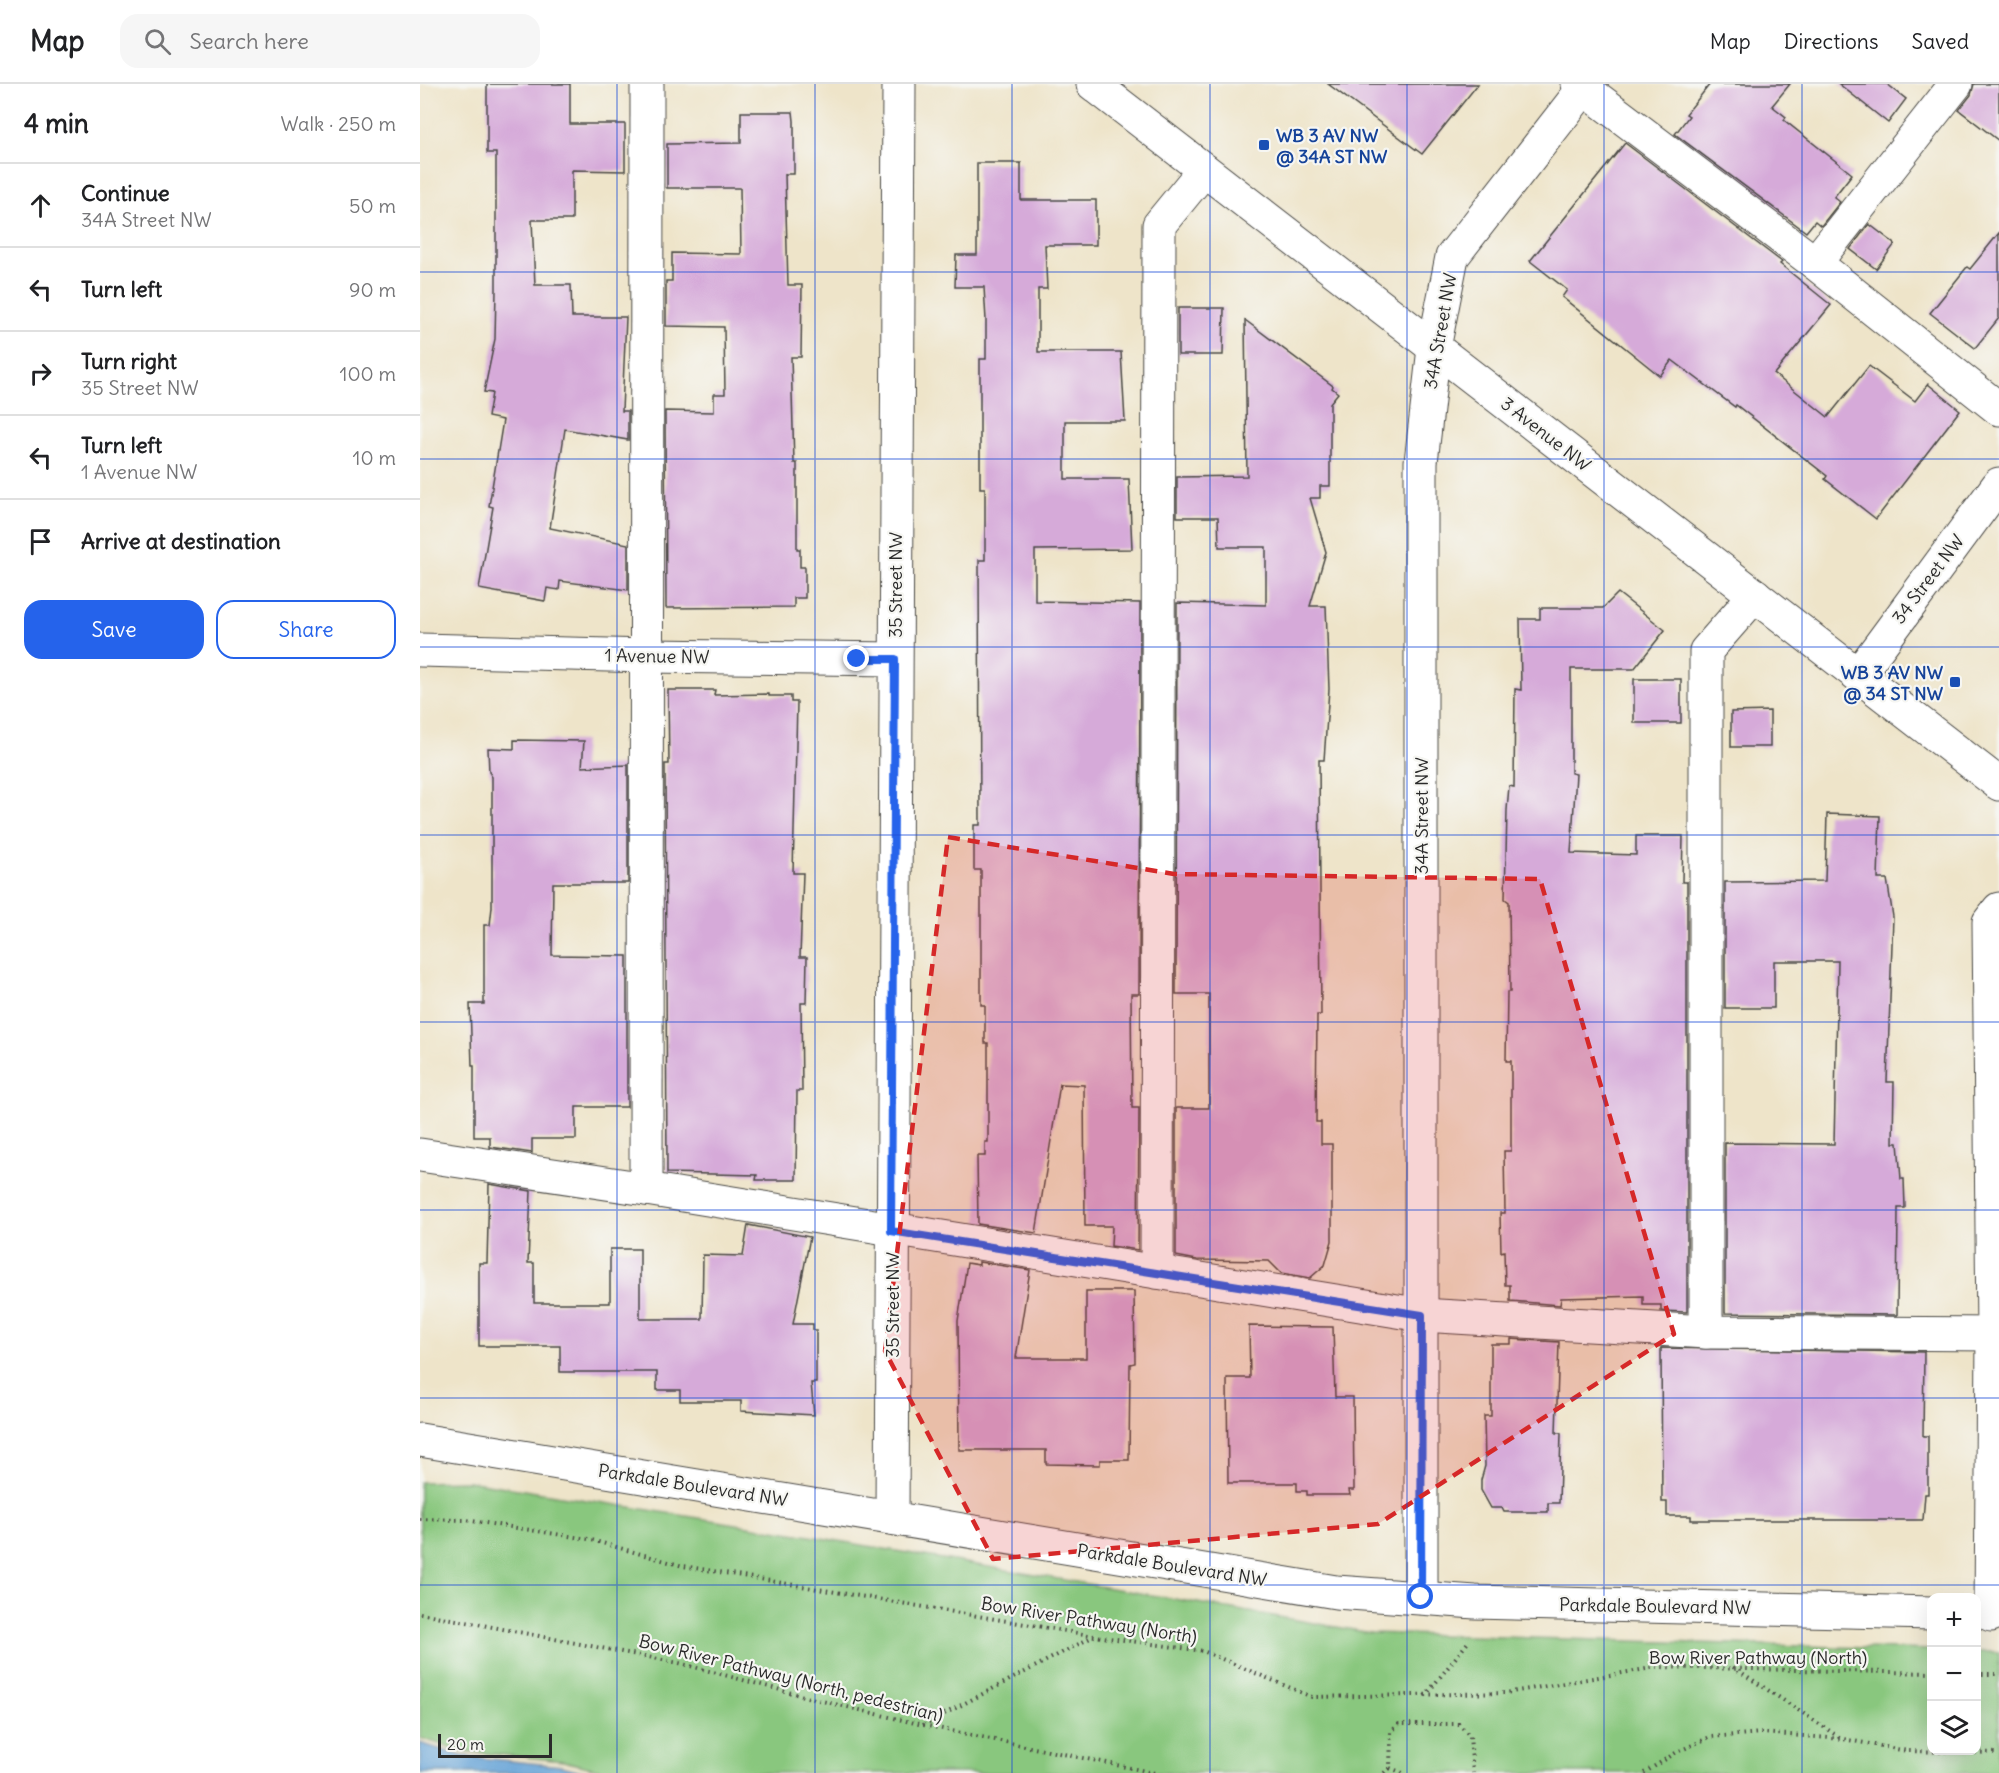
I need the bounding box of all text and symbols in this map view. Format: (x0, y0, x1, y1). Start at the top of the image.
search box (120, 14, 540, 68)
text: Map (30, 23, 84, 59)
icon: search (141, 25, 174, 58)
text: Search here (189, 27, 309, 55)
text: Map (1710, 28, 1751, 55)
text: Directions (1784, 28, 1878, 55)
text: Saved (1911, 28, 1969, 55)
text: 4 min (24, 107, 89, 140)
text: Walk · 250 m (281, 111, 396, 136)
place label: WB 3 AV NW @ 34A ST NW (1276, 124, 1388, 168)
marker: WB 3 AV NW @ 34A ST NW (1257, 138, 1271, 152)
text: Continue (81, 179, 170, 207)
icon: ahead (24, 189, 57, 222)
text: 50 m (349, 193, 396, 218)
text: 34A Street NW (81, 207, 212, 232)
street label: 34A Street NW (1418, 271, 1462, 391)
icon: left (24, 273, 57, 306)
text: Turn left (81, 275, 162, 303)
text: 90 m (349, 277, 396, 302)
text: Turn right (81, 347, 177, 375)
icon: right (24, 357, 57, 390)
text: 100 m (339, 361, 396, 386)
text: 35 Street NW (81, 375, 199, 400)
street label: 3 Avenue NW (1496, 392, 1596, 476)
text: Turn left (81, 431, 162, 459)
icon: left (24, 441, 57, 474)
text: 10 m (353, 445, 396, 470)
text: 1 Avenue NW (81, 459, 198, 484)
icon: arrive (24, 525, 57, 558)
text: Arrive at destination (81, 527, 281, 555)
street label: 34 Street NW (1887, 530, 1969, 628)
street label: 35 Street NW (884, 532, 907, 638)
button: Save (24, 600, 204, 659)
button: Share (216, 600, 396, 659)
street label: 1 Avenue NW (604, 644, 710, 668)
route end (843, 645, 869, 671)
place label: WB 3 AV NW @ 34 ST NW (1841, 661, 1944, 705)
marker: WB 3 AV NW @ 34 ST NW (1948, 675, 1962, 689)
street label: 34A Street NW (1410, 757, 1433, 875)
street label: 35 Street NW (881, 1252, 904, 1358)
street label: Parkdale Boulevard NW (596, 1459, 790, 1511)
street label: Parkdale Boulevard NW (1075, 1539, 1269, 1591)
route start (1407, 1583, 1433, 1609)
street label: Bow River Pathway (North) (979, 1592, 1199, 1648)
street label: Parkdale Boulevard NW (1559, 1593, 1751, 1619)
map controls (1927, 1593, 1981, 1755)
button: + (1927, 1593, 1981, 1647)
street label: Bow River Pathway (North, pedestrian) (636, 1629, 946, 1727)
street label: Bow River Pathway (North) (1649, 1646, 1867, 1669)
button: − (1927, 1647, 1981, 1701)
button: layers (1927, 1701, 1981, 1755)
scale bar (438, 1731, 552, 1758)
text: 20 m (447, 1734, 484, 1754)

